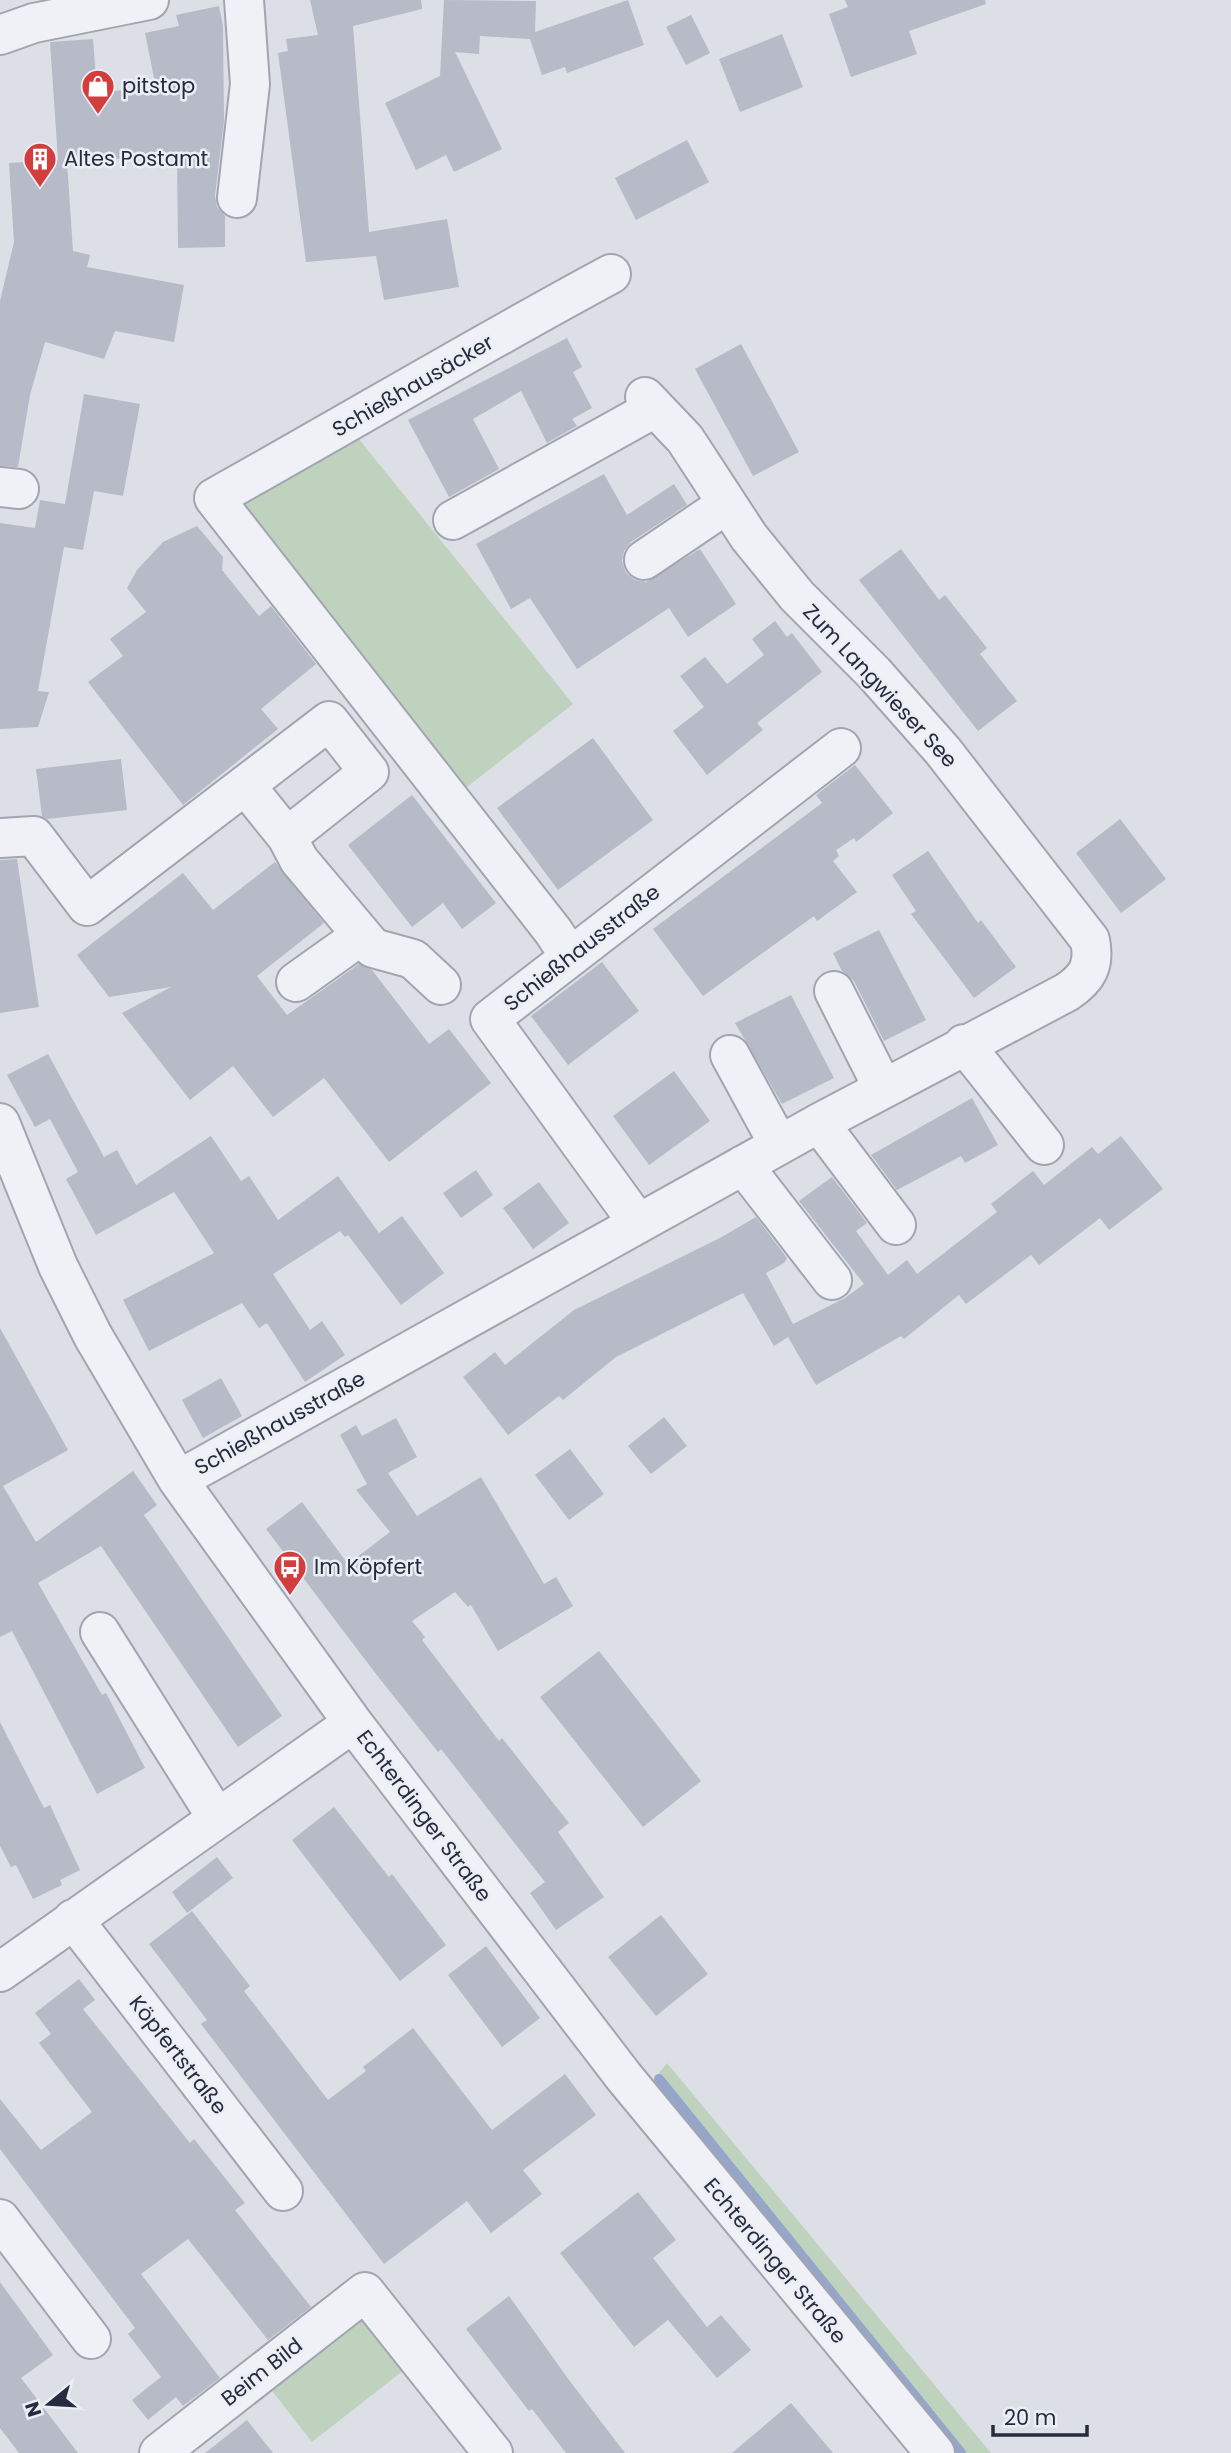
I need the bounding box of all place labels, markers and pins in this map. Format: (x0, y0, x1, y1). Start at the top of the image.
shop icon: pitstop (79, 67, 117, 116)
place label: pitstop (122, 71, 195, 100)
building icon: Altes Postamt (21, 140, 59, 189)
place label: Altes Postamt (64, 144, 208, 173)
bus stop icon: Im Köpfert (271, 1548, 309, 1597)
place label: Im Köpfert (314, 1552, 422, 1581)

